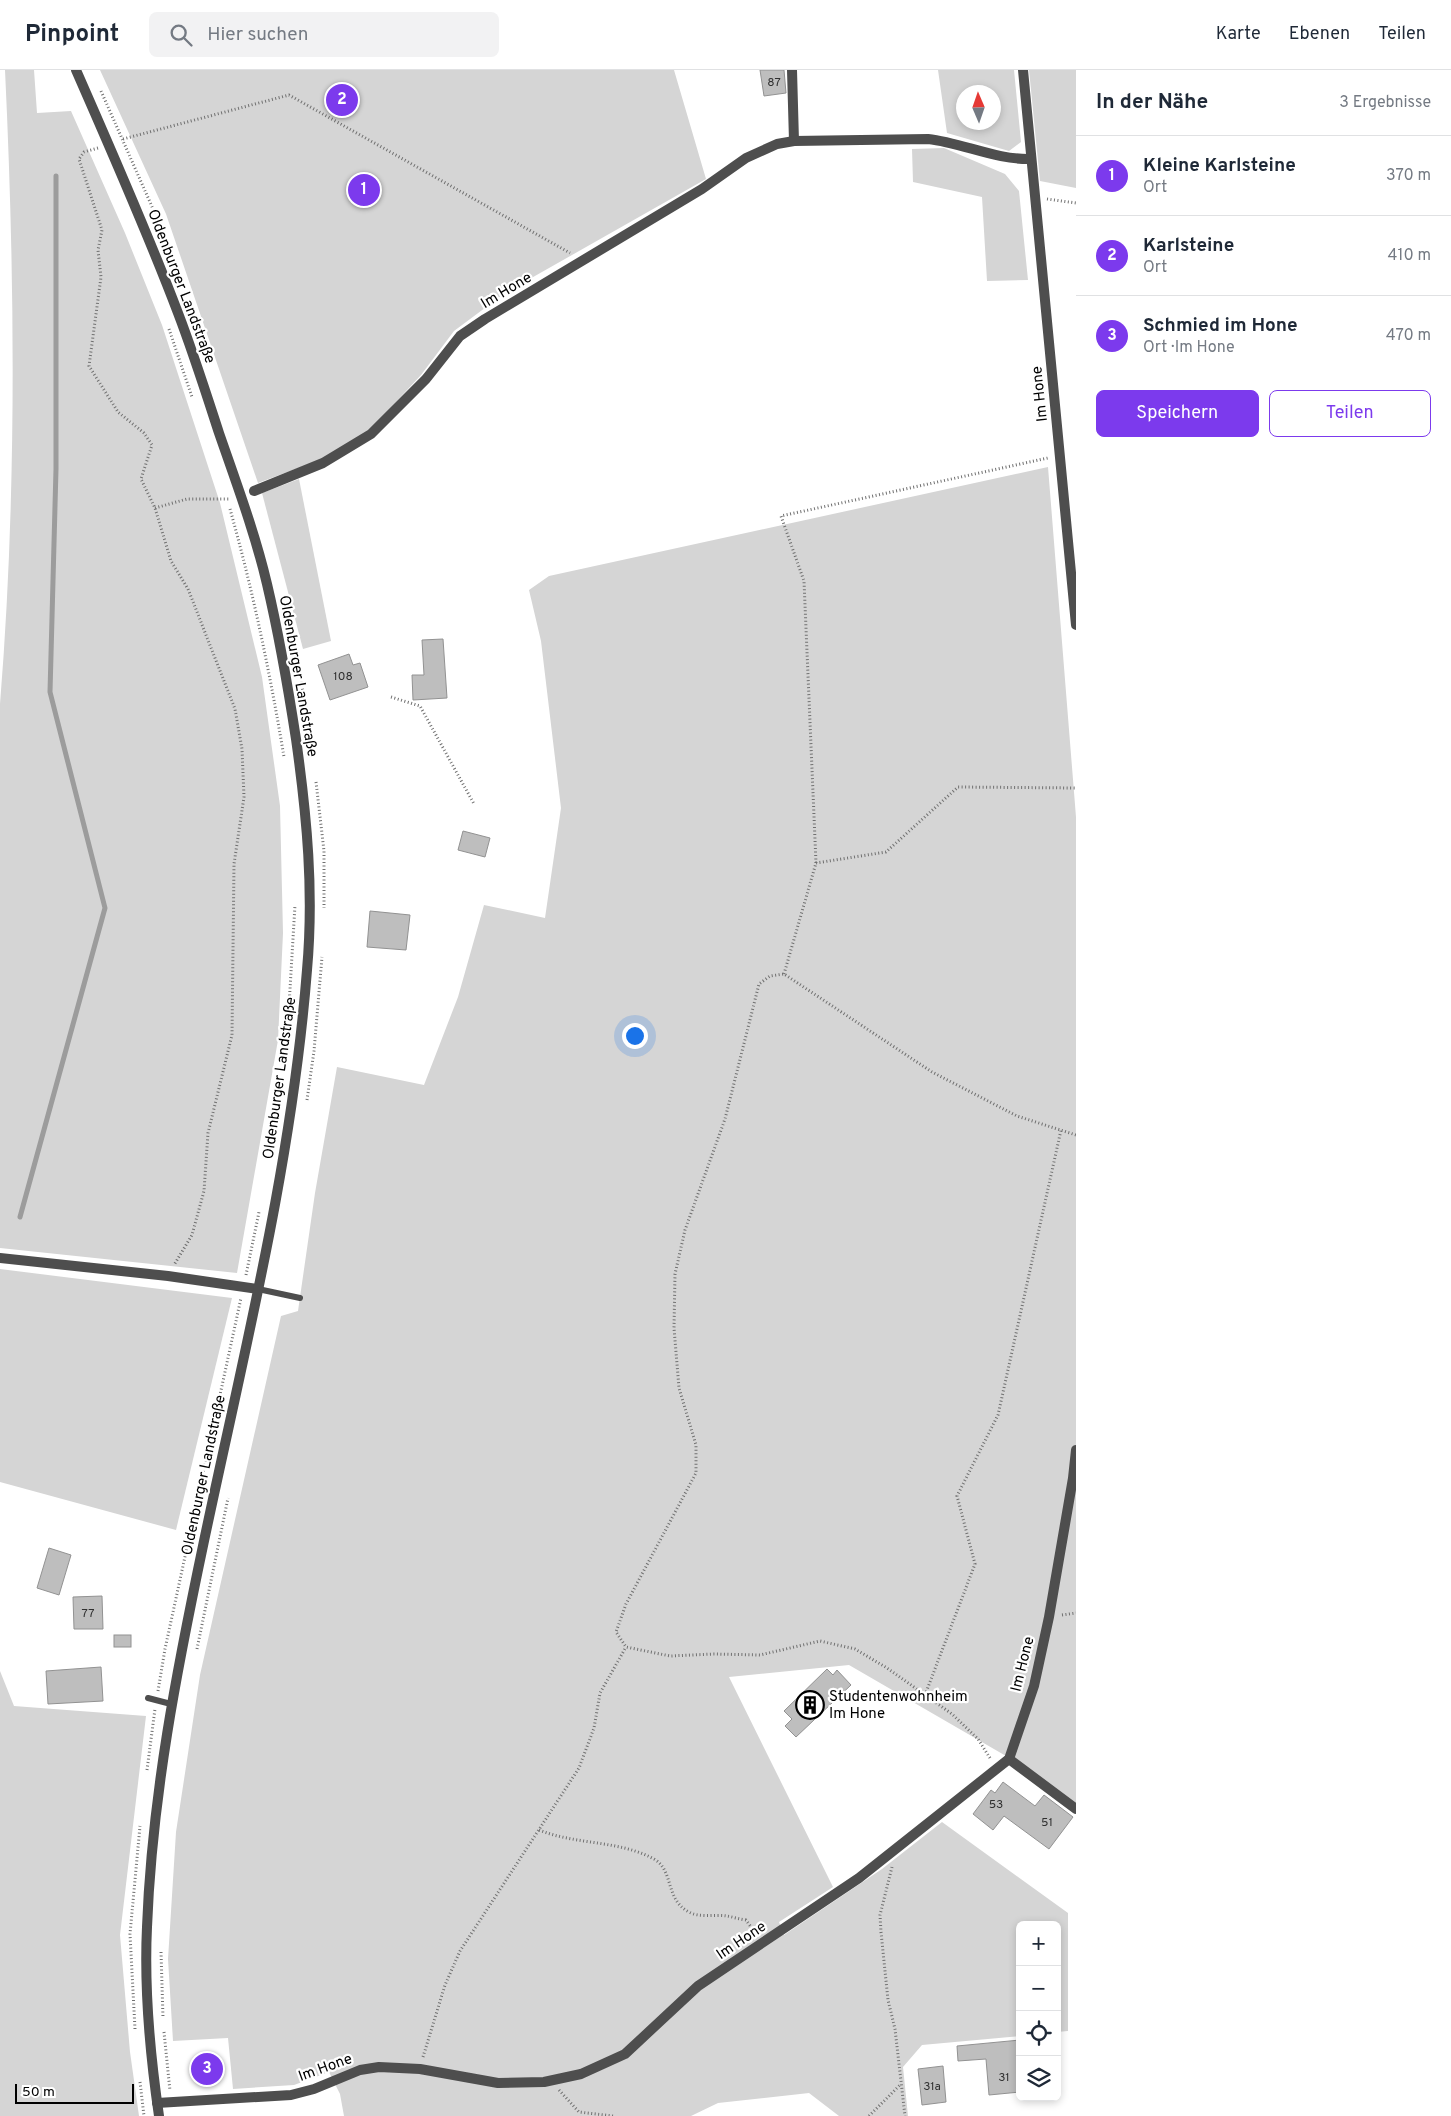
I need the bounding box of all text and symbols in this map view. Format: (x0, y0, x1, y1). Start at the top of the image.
search box (149, 12, 499, 57)
text: Pinpoint (25, 20, 119, 50)
icon: search (167, 21, 195, 49)
text: Hier suchen (207, 23, 308, 47)
text: Karte (1216, 23, 1261, 46)
text: Ebenen (1289, 23, 1350, 46)
text: Teilen (1378, 23, 1426, 46)
house number: 87 (767, 75, 781, 91)
pin: 2 (326, 81, 358, 119)
north arrow (956, 85, 1001, 130)
text: In der Nähe (1096, 89, 1208, 116)
text: 3 Ergebnisse (1339, 93, 1431, 113)
text: Kleine Karlsteine (1143, 154, 1296, 178)
text: 1 (1109, 166, 1115, 186)
text: 370 m (1386, 166, 1431, 186)
pin: 1 (348, 171, 380, 209)
text: Ort (1143, 178, 1167, 198)
street label: Oldenburger Landstraße (142, 207, 219, 366)
text: Karlsteine (1143, 234, 1234, 258)
text: 2 (1107, 246, 1117, 266)
text: 410 m (1388, 246, 1431, 266)
text: Ort (1143, 258, 1167, 278)
street label: Im Hone (478, 269, 536, 314)
text: Schmied im Hone (1143, 314, 1298, 338)
text: 3 (1107, 326, 1117, 346)
text: 470 m (1386, 326, 1431, 346)
text: Ort · Im Hone (1143, 338, 1235, 358)
street label: Im Hone (1028, 365, 1053, 423)
button: Speichern (1096, 390, 1259, 437)
button: Teilen (1269, 390, 1431, 437)
street label: Oldenburger Landstraße (274, 594, 321, 759)
house number: 108 (333, 669, 353, 685)
street label: Oldenburger Landstraße (260, 996, 301, 1161)
your location (622, 1023, 648, 1049)
street label: Oldenburger Landstraße (178, 1393, 231, 1557)
house number: 77 (82, 1606, 94, 1622)
street label: Im Hone (1007, 1635, 1039, 1694)
place label: Studentenwohnheim Im Hone (829, 1688, 968, 1724)
building icon: Studentenwohnheim Im Hone (795, 1690, 825, 1720)
house number: 53 (989, 1797, 1003, 1813)
house number: 51 (1041, 1815, 1053, 1831)
street label: Im Hone (713, 1918, 770, 1965)
map controls (1016, 1921, 1061, 2101)
button: + (1016, 1921, 1061, 1966)
button: − (1016, 1966, 1061, 2011)
button: locate (1016, 2011, 1061, 2056)
pin: 3 (191, 2050, 223, 2088)
street label: Im Hone (296, 2050, 355, 2087)
button: layers (1016, 2056, 1061, 2101)
house number: 31 (998, 2070, 1010, 2086)
house number: 31a (923, 2079, 941, 2095)
scale bar (15, 2081, 134, 2104)
text: 50 m (22, 2084, 55, 2101)

